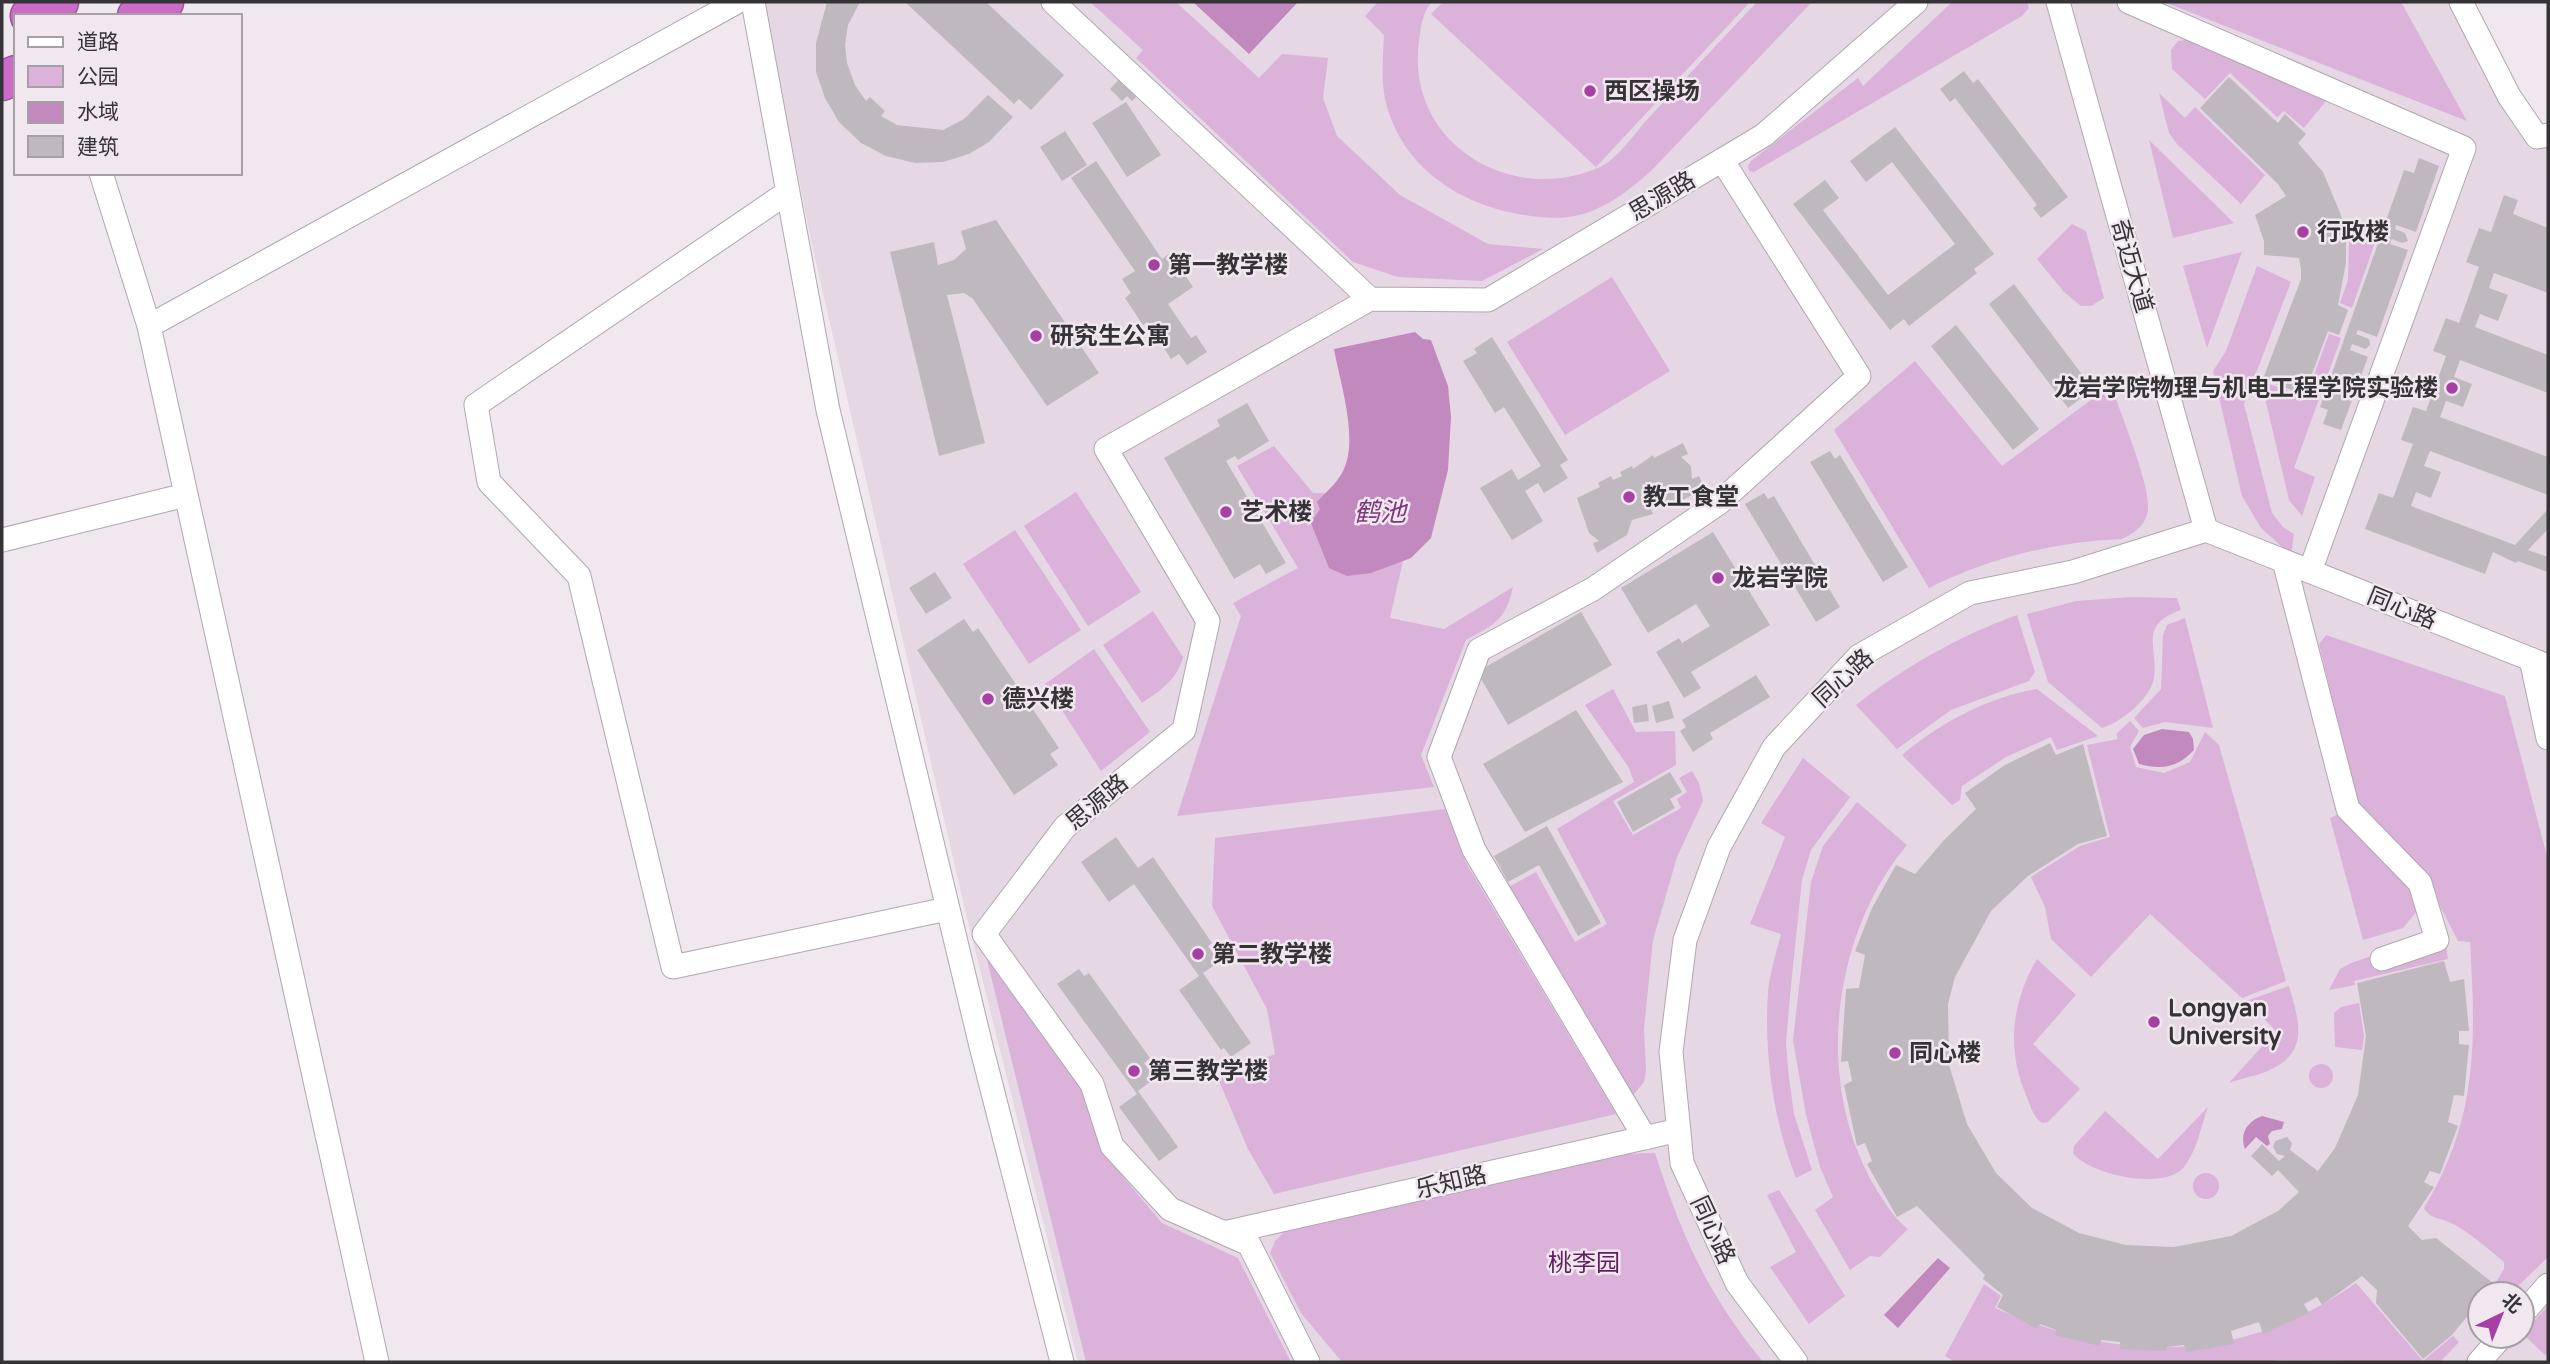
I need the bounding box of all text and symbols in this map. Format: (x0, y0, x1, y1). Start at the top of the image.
legend (14, 14, 242, 175)
text: 道路 (77, 30, 119, 55)
text: 公园 (77, 65, 119, 90)
place label: 西区操场 (1604, 77, 1700, 106)
marker: 西区操场 (1582, 83, 1598, 99)
text: 水域 (77, 100, 119, 125)
text: 建筑 (77, 135, 119, 160)
street label: 思源路 (1624, 165, 1701, 227)
street label: 奇迈大道 (2104, 216, 2159, 316)
place label: 行政楼 (2317, 218, 2389, 247)
marker: 行政楼 (2295, 224, 2311, 240)
place label: 第一教学楼 (1168, 251, 1288, 280)
marker: 第一教学楼 (1146, 257, 1162, 273)
place label: 研究生公寓 (1050, 322, 1170, 351)
marker: 研究生公寓 (1028, 328, 1044, 344)
place label: 龙岩学院物理与机电工程学院实验楼 (2054, 374, 2438, 403)
marker: 龙岩学院物理与机电工程学院实验楼 (2444, 380, 2460, 396)
place label: 教工食堂 (1643, 483, 1739, 512)
marker: 教工食堂 (1621, 489, 1637, 505)
water label: 鹤池 (1354, 497, 1409, 528)
place label: 艺术楼 (1240, 498, 1312, 527)
marker: 艺术楼 (1218, 504, 1234, 520)
place label: 龙岩学院 (1732, 564, 1828, 593)
marker: 龙岩学院 (1710, 570, 1726, 586)
street label: 同心路 (2363, 582, 2441, 635)
street label: 同心路 (1807, 643, 1880, 714)
place label: 德兴楼 (1002, 685, 1074, 714)
marker: 德兴楼 (980, 691, 996, 707)
street label: 思源路 (1060, 768, 1134, 837)
place label: 第二教学楼 (1212, 940, 1332, 969)
marker: 第二教学楼 (1190, 946, 1206, 962)
place label: Longyan University (2168, 994, 2281, 1051)
marker: Longyan University (2146, 1014, 2162, 1030)
place label: 同心楼 (1909, 1039, 1981, 1068)
marker: 同心楼 (1887, 1045, 1903, 1061)
place label: 第三教学楼 (1148, 1057, 1268, 1086)
marker: 第三教学楼 (1126, 1063, 1142, 1079)
street label: 乐知路 (1413, 1160, 1489, 1205)
street label: 同心路 (1684, 1191, 1741, 1269)
park label: 桃李园 (1548, 1249, 1620, 1278)
north arrow (2466, 1280, 2536, 1350)
text: 北 (2497, 1289, 2526, 1318)

